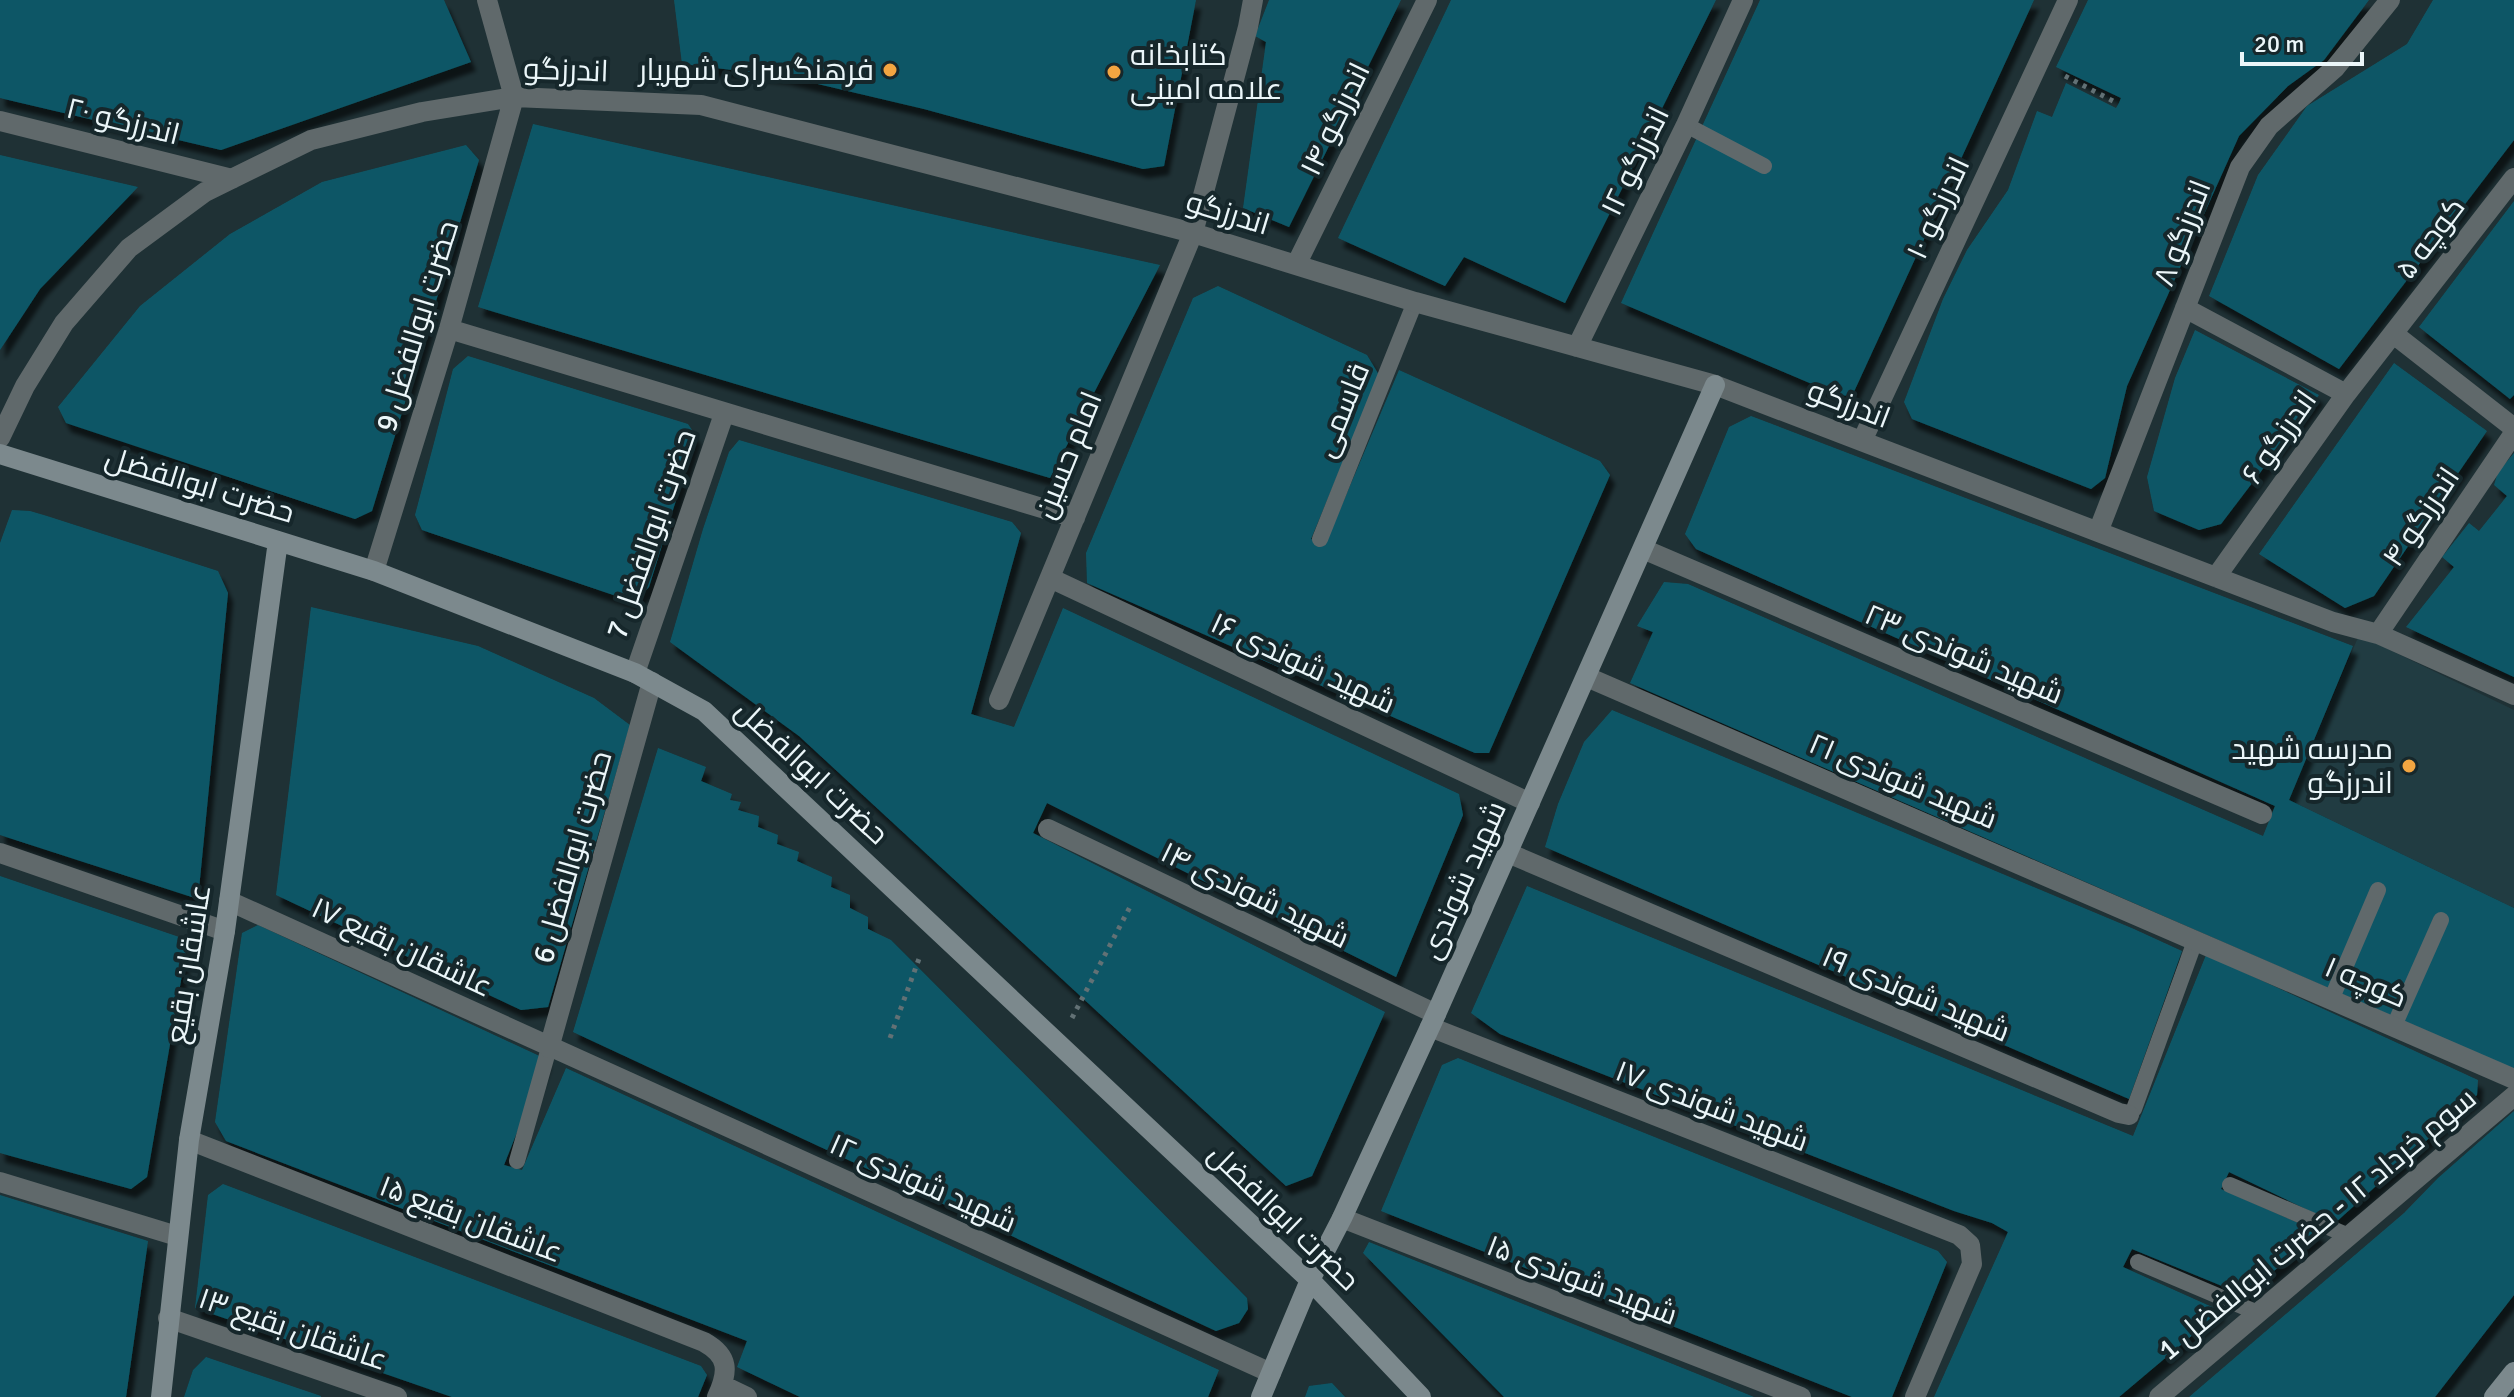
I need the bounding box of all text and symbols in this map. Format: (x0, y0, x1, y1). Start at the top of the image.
scale bar (2242, 16, 2362, 66)
text: 20 m (2254, 29, 2304, 59)
place label: کتابخانه علامه امینی (1130, 37, 1283, 108)
street label: اندرزگو (523, 51, 609, 90)
place label: فرهنگسرای شهریار (637, 52, 874, 89)
street label: اندرزگو ۱۴ (1292, 57, 1379, 182)
marker: فرهنگسرای شهریار (881, 61, 899, 79)
marker: کتابخانه علامه امینی (1105, 63, 1123, 81)
street label: اندرزگو ۲۰ (62, 90, 183, 153)
street label: اندرزگو ۱۲ (1593, 100, 1678, 222)
street label: اندرزگو ۱۰ (1899, 151, 1978, 265)
street label: اندرزگو ۸ (2145, 175, 2220, 292)
street label: اندرزگو (1182, 183, 1274, 244)
street label: کوچه ۵ (2388, 190, 2473, 287)
street label: حضرت ابوالفضل 9 (368, 216, 467, 436)
street label: قاسمی (1307, 358, 1378, 463)
street label: اندرزگو (1802, 372, 1895, 437)
street label: اندرزگو ۶ (2234, 383, 2325, 491)
street label: امام حسین (1026, 386, 1112, 525)
street label: حضرت ابوالفضل 7 (598, 425, 705, 644)
street label: حضرت ابوالفضل (101, 439, 299, 532)
street label: اندرزگو ۴ (2375, 460, 2468, 574)
street label: شهید شوندی ۲۳ (1859, 596, 2069, 713)
street label: شهید شوندی ۱۶ (1205, 605, 1401, 722)
street label: حضرت ابوالفضل (727, 692, 896, 853)
street label: شهید شوندی ۲۱ (1803, 725, 2002, 838)
place label: مدرسه شهید اندرزگو (2232, 731, 2393, 802)
street label: حضرت ابوالفضل 6 (525, 747, 620, 967)
marker: مدرسه شهید اندرزگو (2400, 757, 2418, 775)
street label: شهید شوندی (1412, 795, 1515, 965)
street label: شهید شوندی ۱۴ (1155, 834, 1355, 957)
street label: عاشقان بقیع (158, 882, 220, 1047)
street label: عاشقان بقیع ۱۷ (305, 889, 498, 1006)
street label: شهید شوندی ۱۹ (1816, 938, 2015, 1051)
street label: کوچه ۱ (2319, 949, 2413, 1016)
street label: شهید شوندی ۱۷ (1610, 1053, 1814, 1160)
street label: سوم خرداد ۱۲ - حضرت ابوالفضل 1 (2151, 1080, 2485, 1369)
street label: شهید شوندی ۱۲ (824, 1126, 1022, 1241)
street label: حضرت ابوالفضل (1200, 1136, 1367, 1299)
street label: عاشقان بقیع ۱۵ (374, 1168, 568, 1272)
street label: شهید شوندی ۱۵ (1481, 1227, 1682, 1334)
street label: عاشقان بقیع ۱۳ (193, 1280, 392, 1380)

